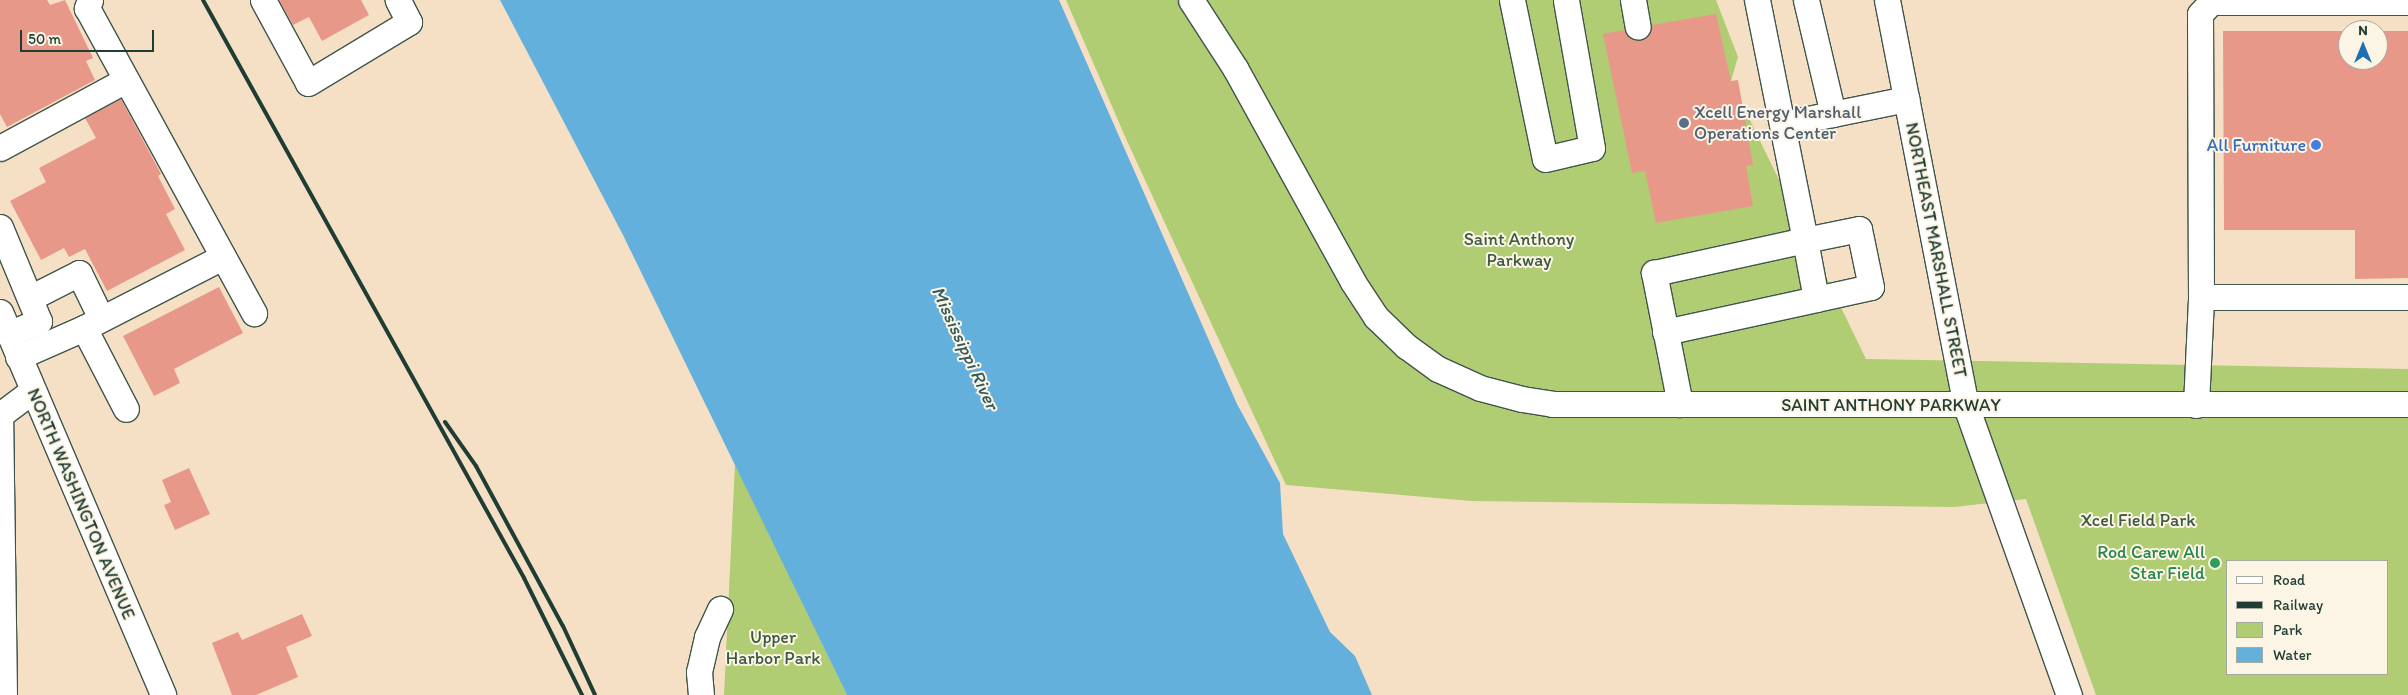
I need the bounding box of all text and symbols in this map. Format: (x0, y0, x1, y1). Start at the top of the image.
scale bar (22, 20, 156, 52)
north arrow (2338, 20, 2388, 70)
text: N (2358, 22, 2368, 39)
text: 50 m (28, 30, 61, 48)
place label: Xcell Energy Marshall Operations Center (1694, 102, 1861, 144)
marker: Xcell Energy Marshall Operations Center (1678, 117, 1690, 129)
street label: NORTHEAST MARSHALL STREET (1901, 121, 1971, 379)
place label: All Furniture (2207, 134, 2306, 156)
marker: All Furniture (2310, 139, 2322, 151)
park label: Saint Anthony Parkway (1464, 229, 1574, 272)
water label: Mississippi River (927, 283, 1003, 413)
street label: NORTH WASHINGTON AVENUE (23, 386, 139, 622)
street label: SAINT ANTHONY PARKWAY (1781, 394, 2001, 416)
park label: Xcel Field Park (2081, 509, 2195, 531)
place label: Rod Carew All Star Field (2096, 542, 2205, 584)
marker: Rod Carew All Star Field (2209, 557, 2221, 569)
legend (2226, 560, 2388, 675)
text: Road (2273, 571, 2305, 589)
text: Railway (2273, 596, 2323, 614)
text: Park (2273, 621, 2303, 639)
park label: Upper Harbor Park (726, 627, 820, 670)
text: Water (2273, 646, 2311, 664)

